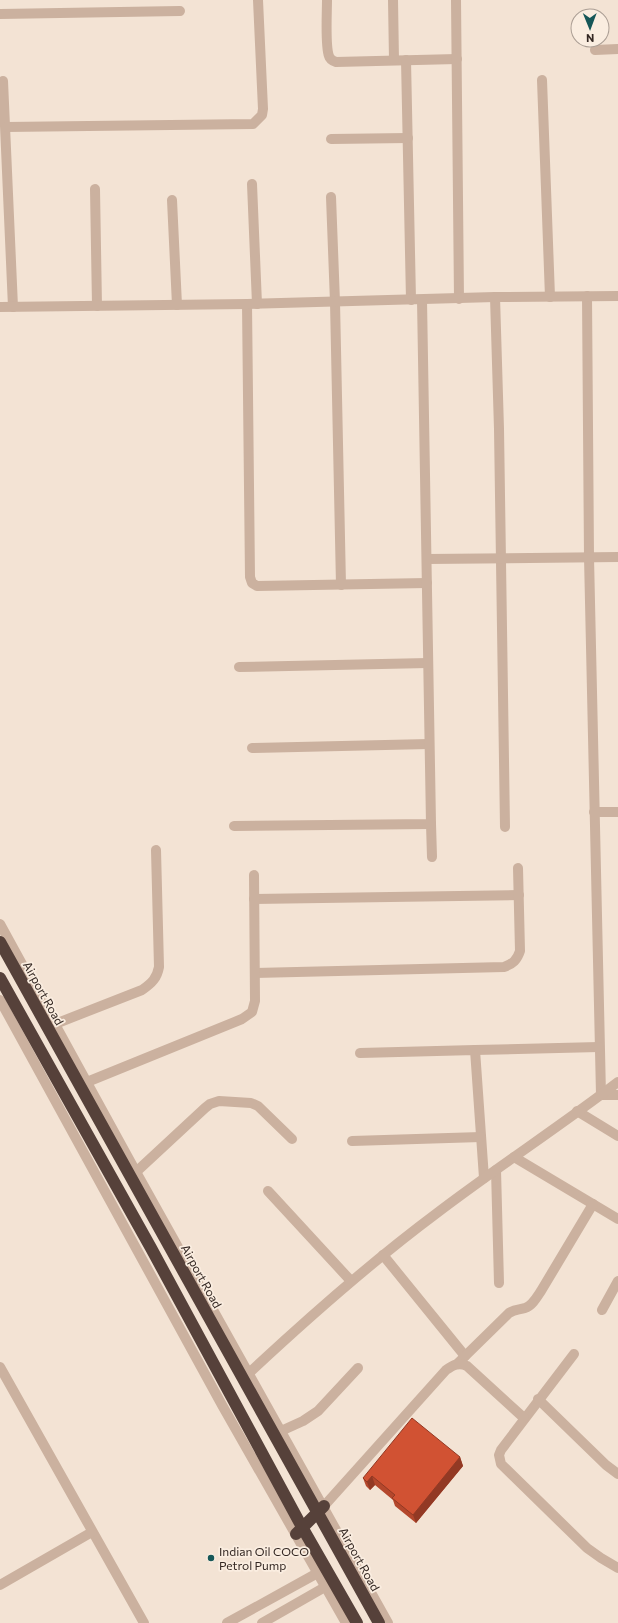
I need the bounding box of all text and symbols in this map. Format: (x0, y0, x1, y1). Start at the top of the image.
north arrow (570, 8, 610, 48)
text: N (586, 32, 594, 45)
street label: Airport Road (21, 959, 67, 1027)
street label: Airport Road (179, 1242, 225, 1310)
street label: Airport Road (337, 1525, 383, 1593)
place label: Indian Oil COCO Petrol Pump (219, 1544, 309, 1572)
marker: Indian Oil COCO Petrol Pump (206, 1553, 216, 1563)

